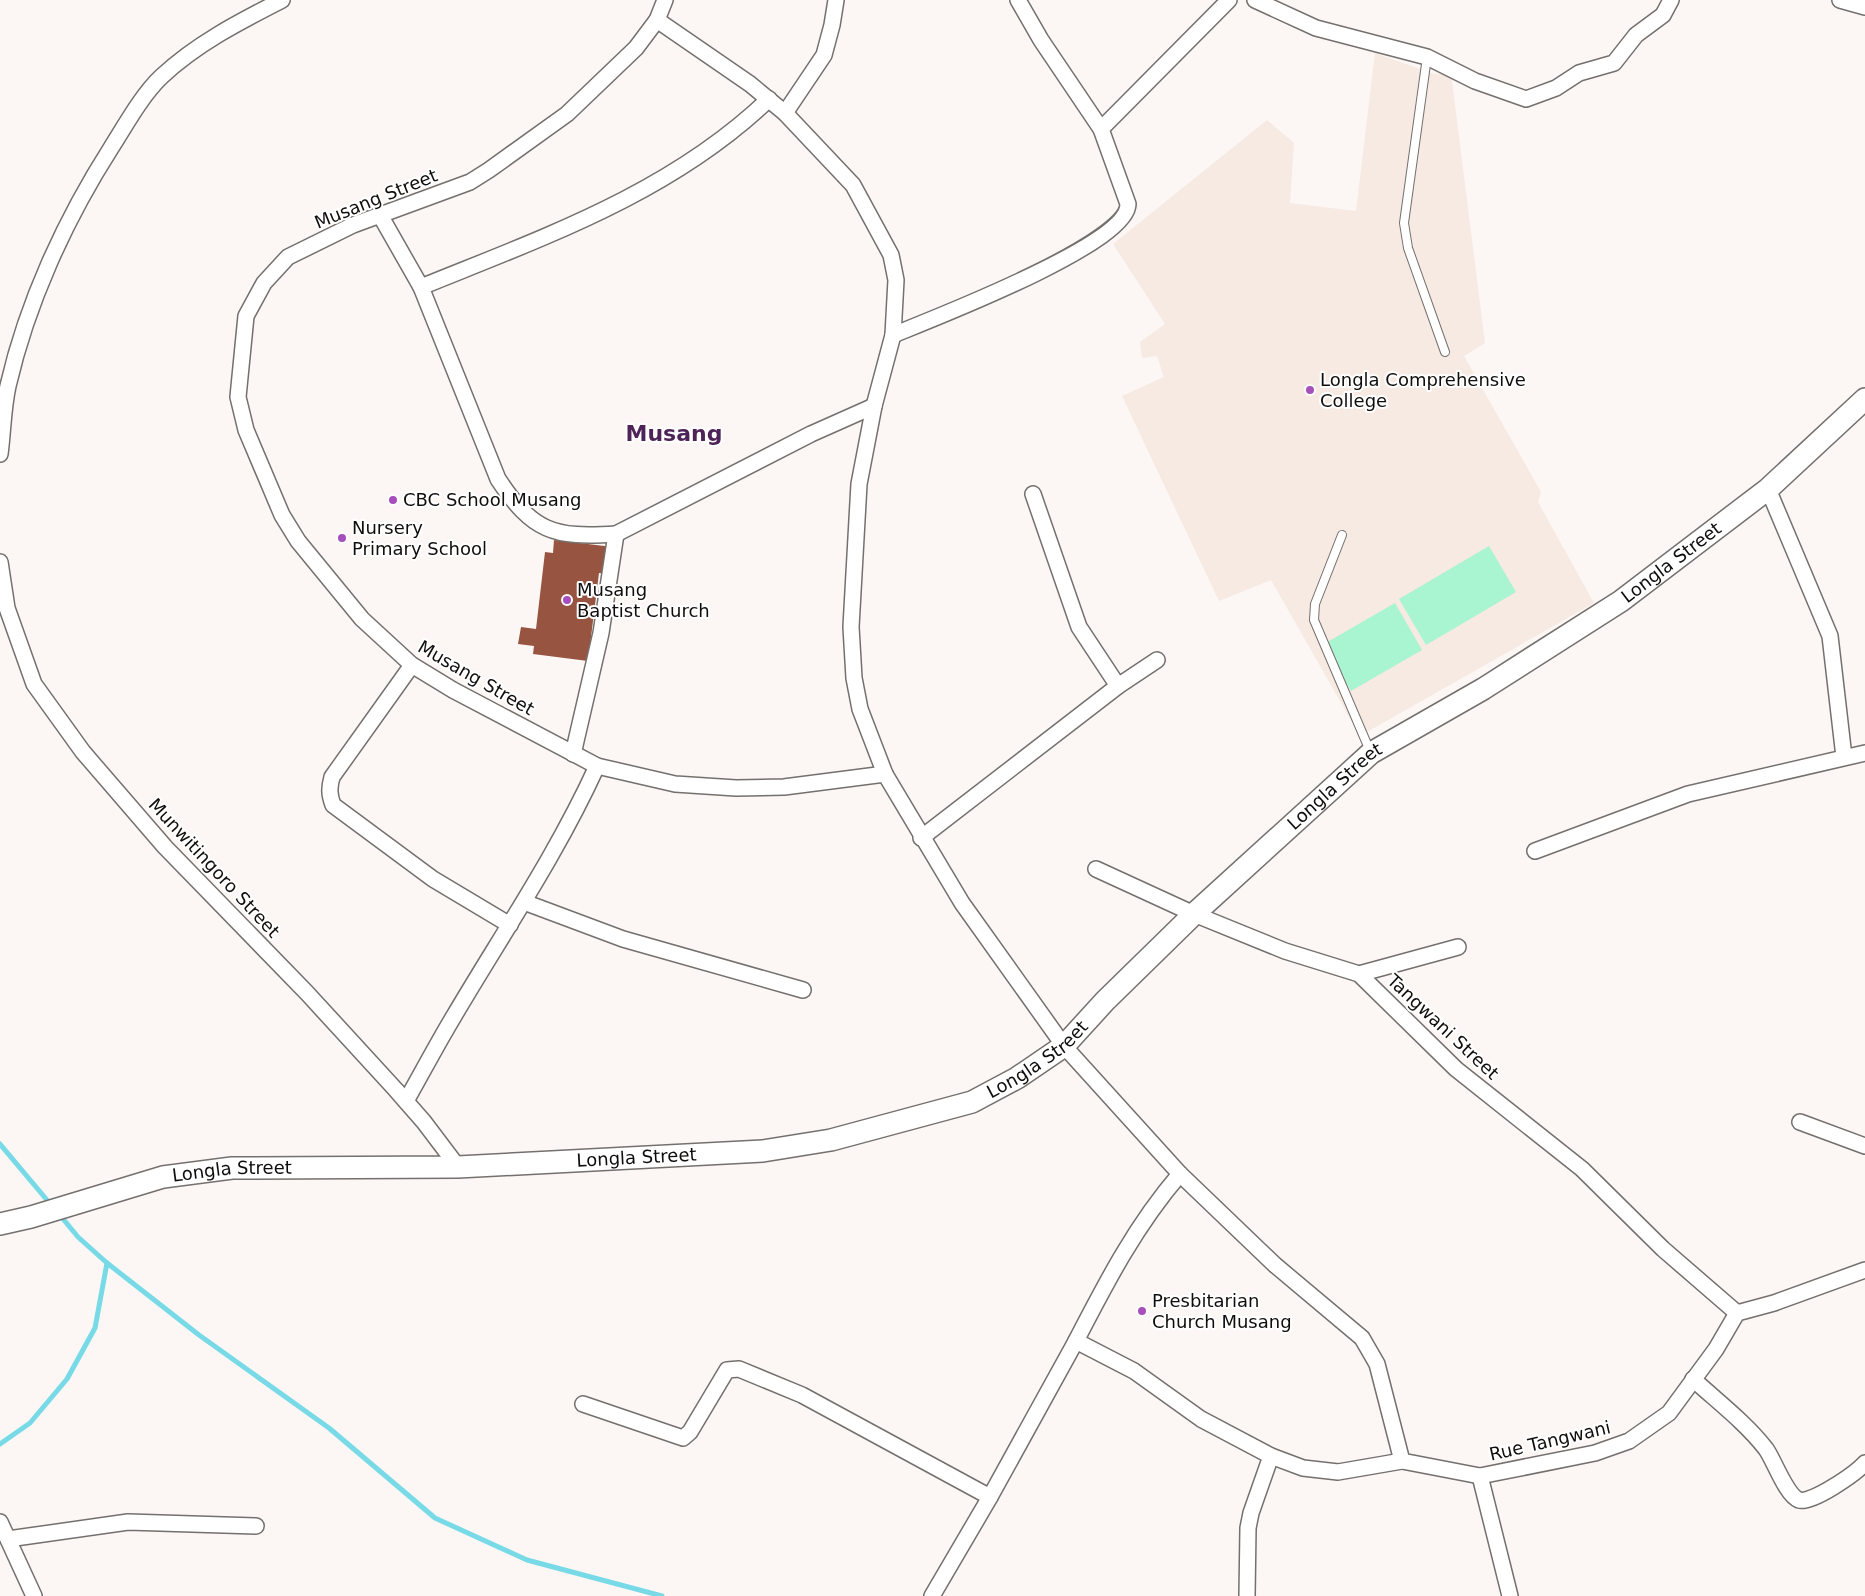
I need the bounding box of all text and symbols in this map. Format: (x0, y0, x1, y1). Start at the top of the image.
street label: Musang Street (311, 164, 440, 233)
place label: Longla Comprehensive College (1320, 369, 1526, 411)
marker: Longla Comprehensive College (1304, 384, 1316, 396)
district label: Musang (626, 421, 722, 446)
place label: CBC School Musang (403, 489, 582, 510)
marker: CBC School Musang (387, 494, 399, 506)
place label: Nursery Primary School (352, 517, 487, 559)
street label: Longla Street (1617, 518, 1725, 607)
marker: Nursery Primary School (336, 532, 348, 544)
place label: Musang Baptist Church (577, 579, 710, 621)
marker: Musang Baptist Church (561, 594, 573, 606)
street label: Musang Street (414, 636, 538, 719)
street label: Longla Street (1283, 738, 1385, 834)
street label: Munwitingoro Street (144, 794, 284, 942)
street label: Tangwani Street (1383, 969, 1503, 1084)
street label: Longla Street (983, 1016, 1092, 1102)
street label: Longla Street (576, 1144, 697, 1171)
street label: Longla Street (171, 1157, 292, 1186)
place label: Presbitarian Church Musang (1152, 1290, 1292, 1332)
marker: Presbitarian Church Musang (1136, 1305, 1148, 1317)
street label: Rue Tangwani (1487, 1416, 1613, 1465)

